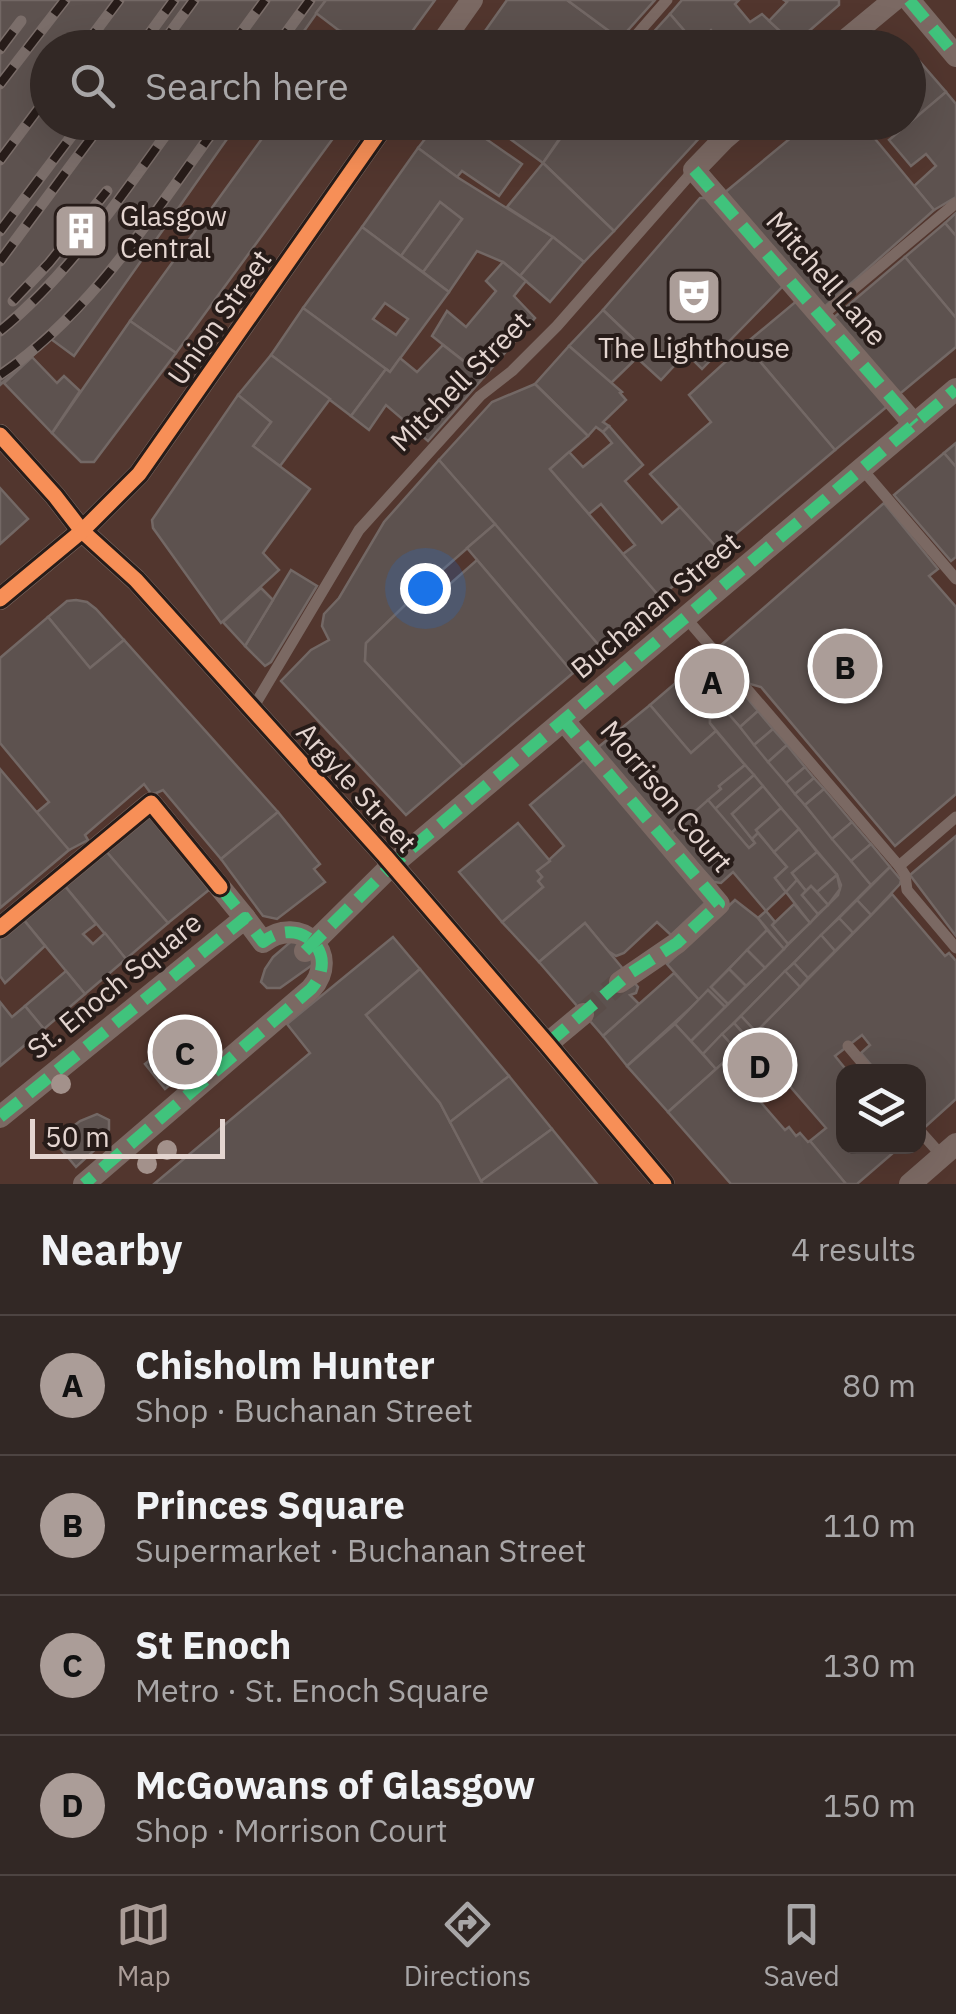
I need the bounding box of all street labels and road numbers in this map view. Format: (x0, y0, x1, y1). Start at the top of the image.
street label: Mitchell Lane (758, 203, 896, 353)
street label: Union Street (159, 242, 279, 392)
street label: Mitchell Street (382, 303, 538, 459)
street label: Buchanan Street (563, 524, 747, 686)
street label: Morrison Court (593, 712, 741, 880)
street label: Argyle Street (289, 714, 425, 860)
street label: St. Enoch Square (19, 903, 209, 1067)

